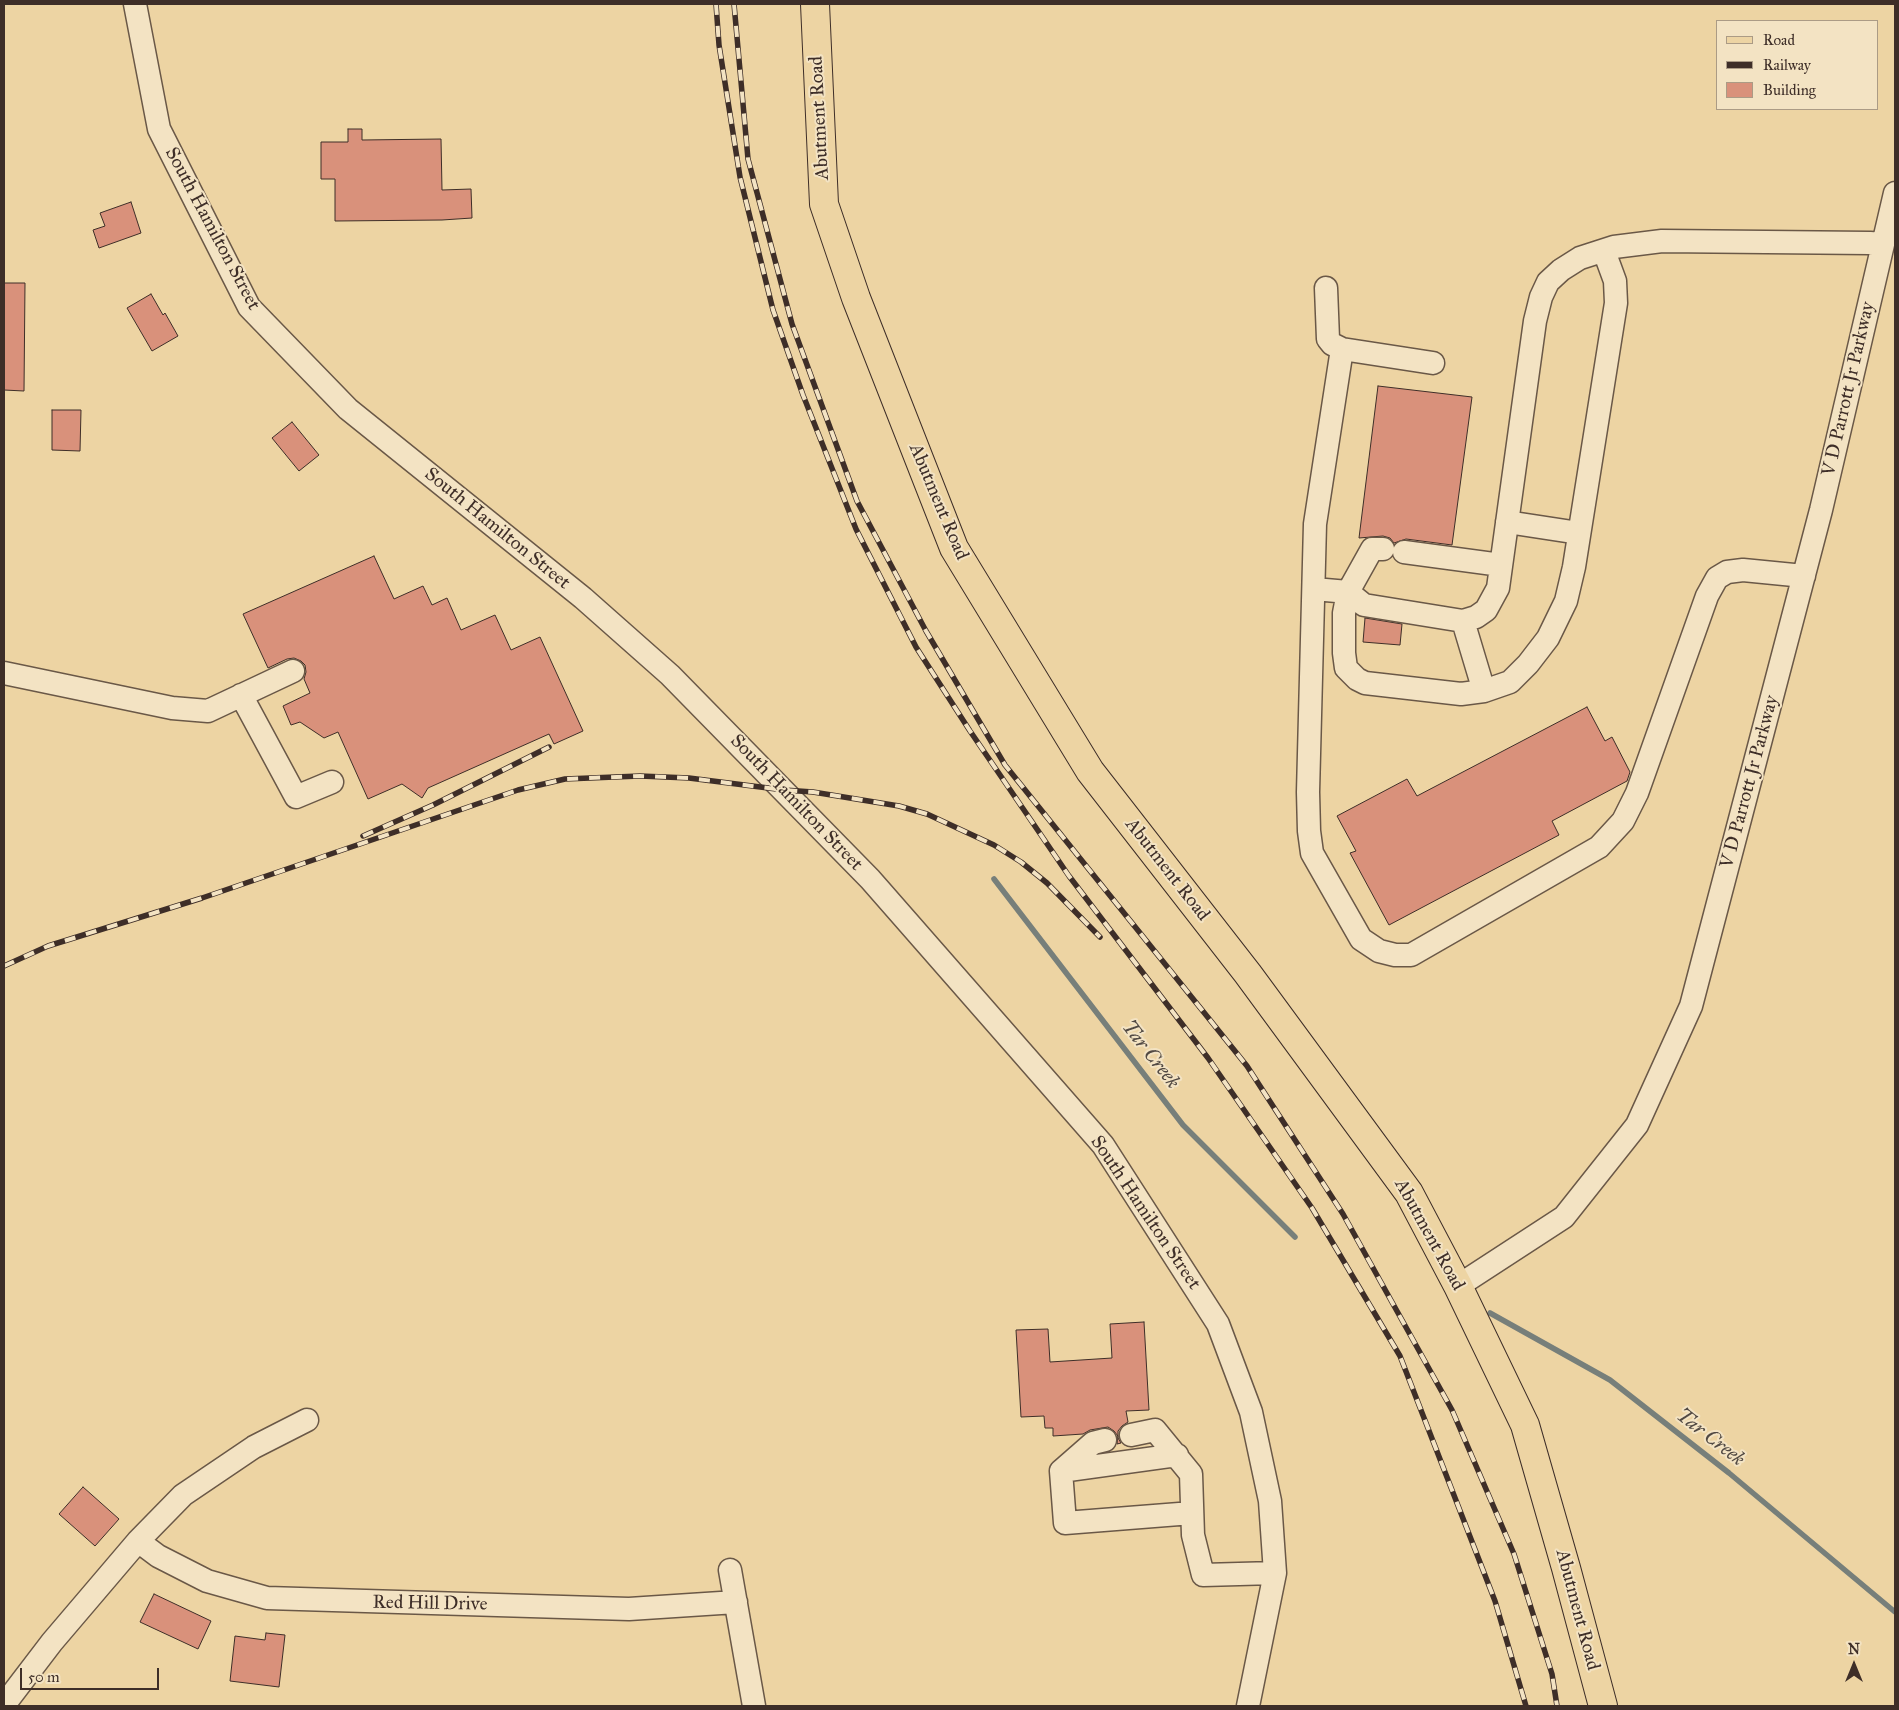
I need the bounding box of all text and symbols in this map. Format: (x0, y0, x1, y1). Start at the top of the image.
legend (1716, 20, 1879, 110)
text: Road (1763, 31, 1795, 49)
street label: Abutment Road (805, 55, 835, 181)
text: Railway (1763, 56, 1811, 74)
text: Building (1763, 81, 1816, 99)
street label: South Hamilton Street (159, 144, 265, 314)
street label: V D Parrott Jr Parkway (1818, 300, 1880, 478)
street label: Abutment Road (903, 440, 973, 564)
street label: South Hamilton Street (420, 463, 574, 595)
street label: V D Parrott Jr Parkway (1716, 693, 1784, 871)
street label: South Hamilton Street (725, 730, 867, 876)
street label: Abutment Road (1120, 814, 1214, 926)
water label: Tar Creek (1116, 1016, 1184, 1094)
street label: South Hamilton Street (1085, 1132, 1205, 1294)
street label: Abutment Road (1389, 1175, 1469, 1295)
water label: Tar Creek (1671, 1404, 1749, 1472)
street label: Abutment Road (1550, 1547, 1604, 1673)
street label: Red Hill Drive (372, 1592, 488, 1616)
north arrow (1829, 1640, 1879, 1690)
text: N (1848, 1641, 1860, 1658)
scale bar (22, 1658, 161, 1690)
text: 50 m (28, 1668, 60, 1686)

